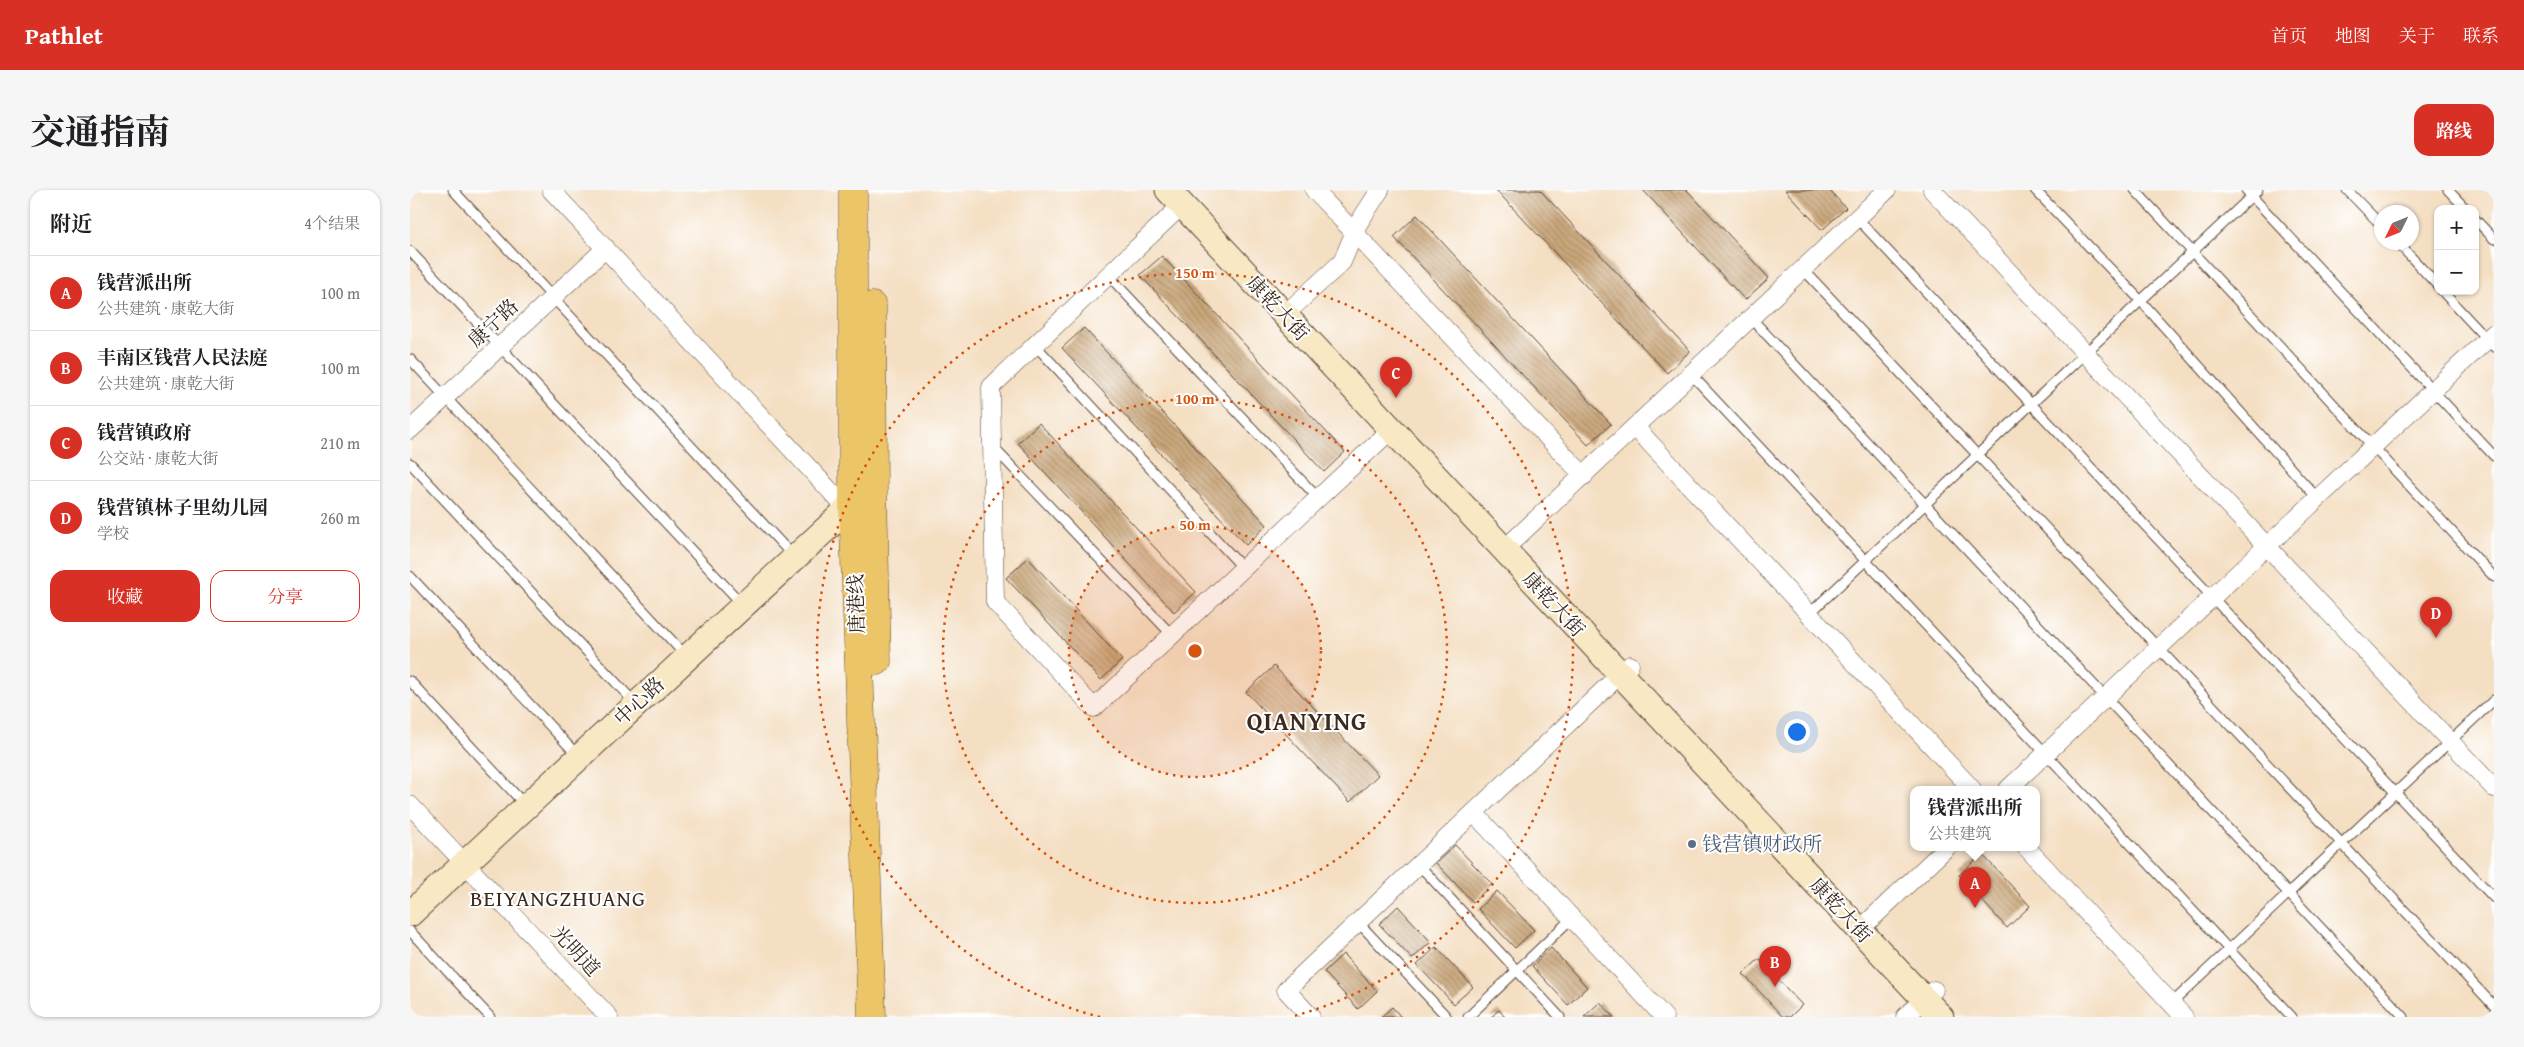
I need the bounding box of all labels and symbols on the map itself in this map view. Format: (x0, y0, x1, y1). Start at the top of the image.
north arrow (2374, 205, 2419, 250)
text: 150 m (1175, 262, 1215, 283)
street label: 康乾大街 (1240, 269, 1316, 347)
street label: 康宁路 (461, 292, 524, 354)
pin: C (1380, 357, 1412, 398)
text: 100 m (1175, 388, 1215, 409)
text: 50 m (1179, 514, 1211, 535)
street label: 康乾大街 (1516, 565, 1592, 643)
street label: 唐港线 (840, 574, 871, 635)
pin: D (2420, 597, 2452, 638)
centre of rings (1186, 642, 1204, 660)
street label: 中心路 (607, 670, 670, 732)
district label: QIANYING (1247, 703, 1367, 739)
your location (1784, 719, 1810, 745)
place label: 钱营镇财政所 (1702, 829, 1822, 858)
marker: 钱营镇财政所 (1686, 838, 1698, 850)
pin: A (1959, 867, 1991, 908)
street label: 康乾大街 (1803, 871, 1879, 949)
district label: BEIYANGZHUANG (470, 882, 646, 914)
street label: 光明道 (545, 919, 607, 982)
pin: B (1759, 946, 1791, 987)

